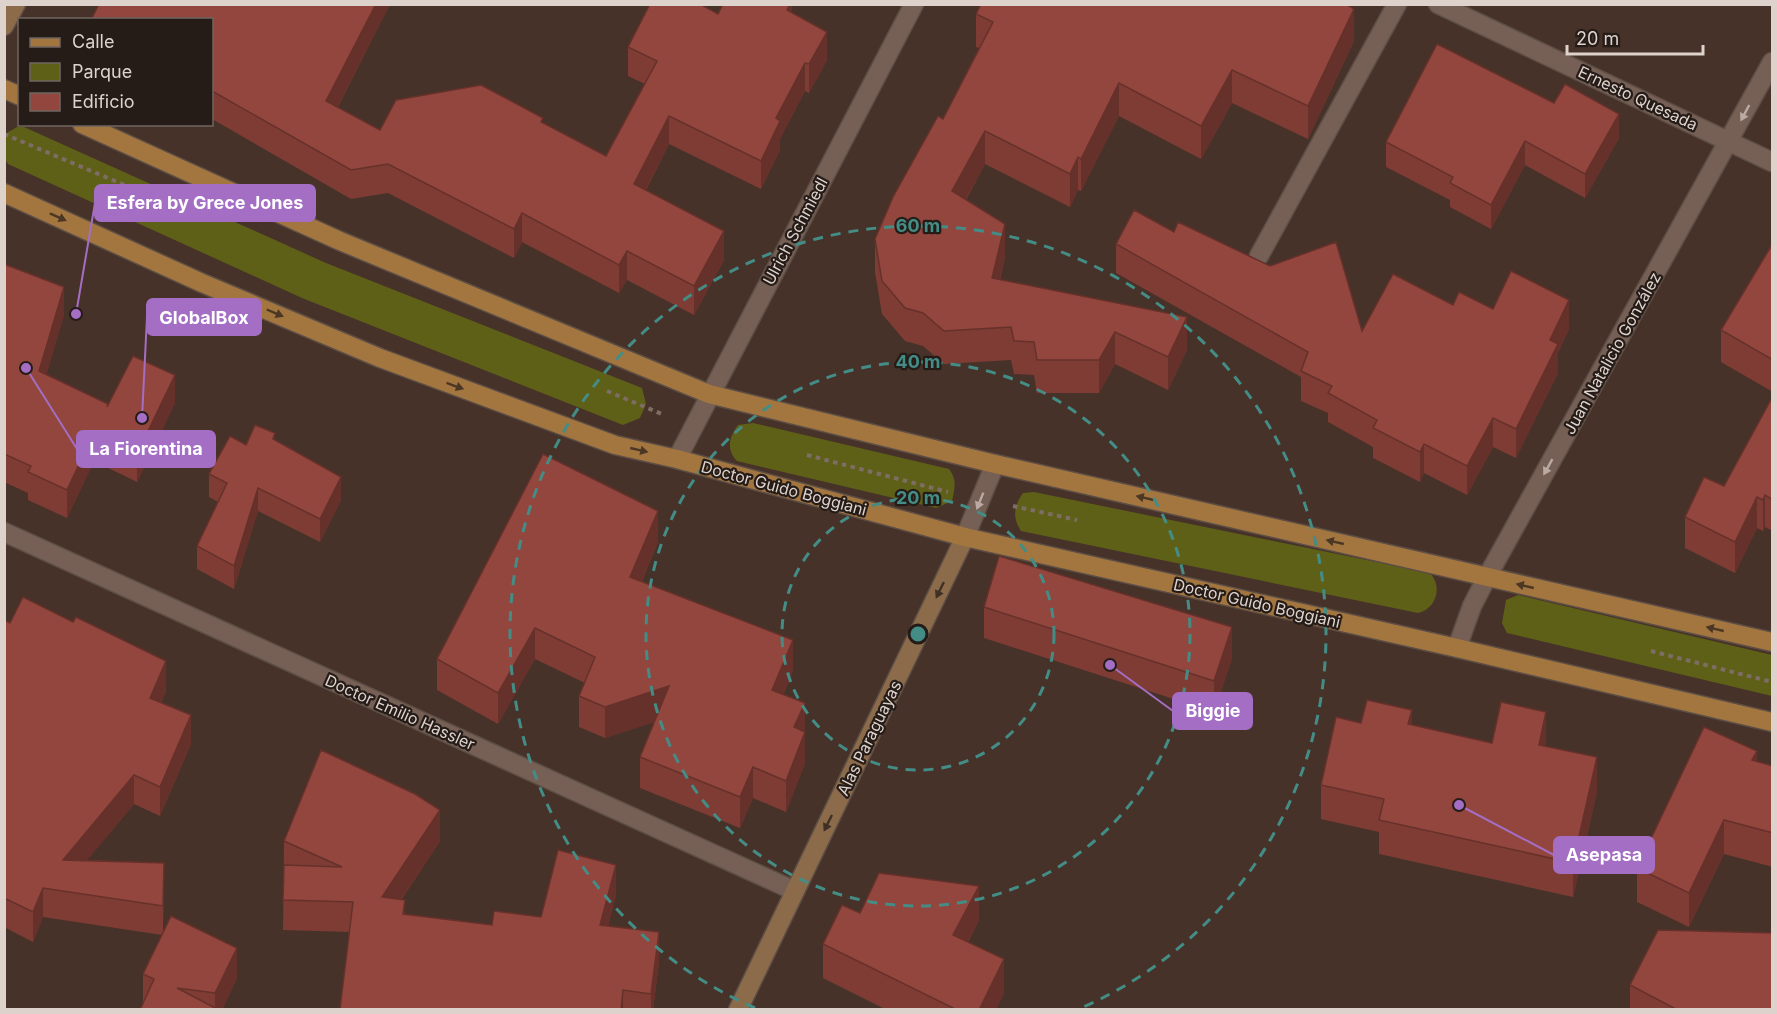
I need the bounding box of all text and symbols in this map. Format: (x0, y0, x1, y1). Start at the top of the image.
legend (18, 18, 213, 126)
scale bar (1567, 18, 1704, 56)
text: 20 m (1576, 28, 1619, 49)
text: Calle (72, 31, 114, 52)
text: Parque (72, 61, 132, 82)
street label: Ernesto Quesada (1575, 62, 1701, 134)
text: Edificio (72, 91, 135, 112)
one-way arrow (1740, 105, 1750, 122)
street label: Ulrich Schmiedl (758, 174, 832, 288)
callout: Esfera by Grece Jones (95, 185, 315, 221)
text: Esfera by Grece Jones (107, 192, 303, 213)
one-way arrow (49, 213, 66, 222)
text: 60 m (896, 215, 940, 236)
street label: Juan Natalicio González (1559, 268, 1665, 438)
callout: GlobalBox (147, 299, 261, 335)
text: GlobalBox (159, 307, 249, 328)
one-way arrow (266, 308, 284, 318)
text: 40 m (896, 351, 941, 372)
one-way arrow (447, 381, 465, 391)
callout: La Fiorentina (77, 431, 215, 467)
text: La Fiorentina (89, 438, 203, 459)
one-way arrow (630, 446, 649, 456)
street label: Doctor Guido Boggiani (699, 456, 869, 520)
one-way arrow (1543, 459, 1553, 476)
text: 20 m (896, 487, 940, 508)
one-way arrow (975, 492, 985, 510)
one-way arrow (1136, 493, 1155, 502)
one-way arrow (1326, 537, 1345, 547)
street label: Doctor Guido Boggiani (1172, 574, 1342, 632)
one-way arrow (1516, 581, 1535, 591)
one-way arrow (935, 582, 944, 599)
centre of rings (908, 624, 928, 644)
one-way arrow (1706, 624, 1725, 634)
street label: Doctor Emilio Hassler (322, 670, 478, 754)
street label: Alas Paraguayas (833, 677, 905, 799)
callout: Biggie (1173, 693, 1252, 729)
text: Biggie (1185, 700, 1241, 721)
one-way arrow (823, 814, 832, 831)
callout: Asepasa (1554, 837, 1654, 873)
text: Asepasa (1566, 844, 1642, 865)

